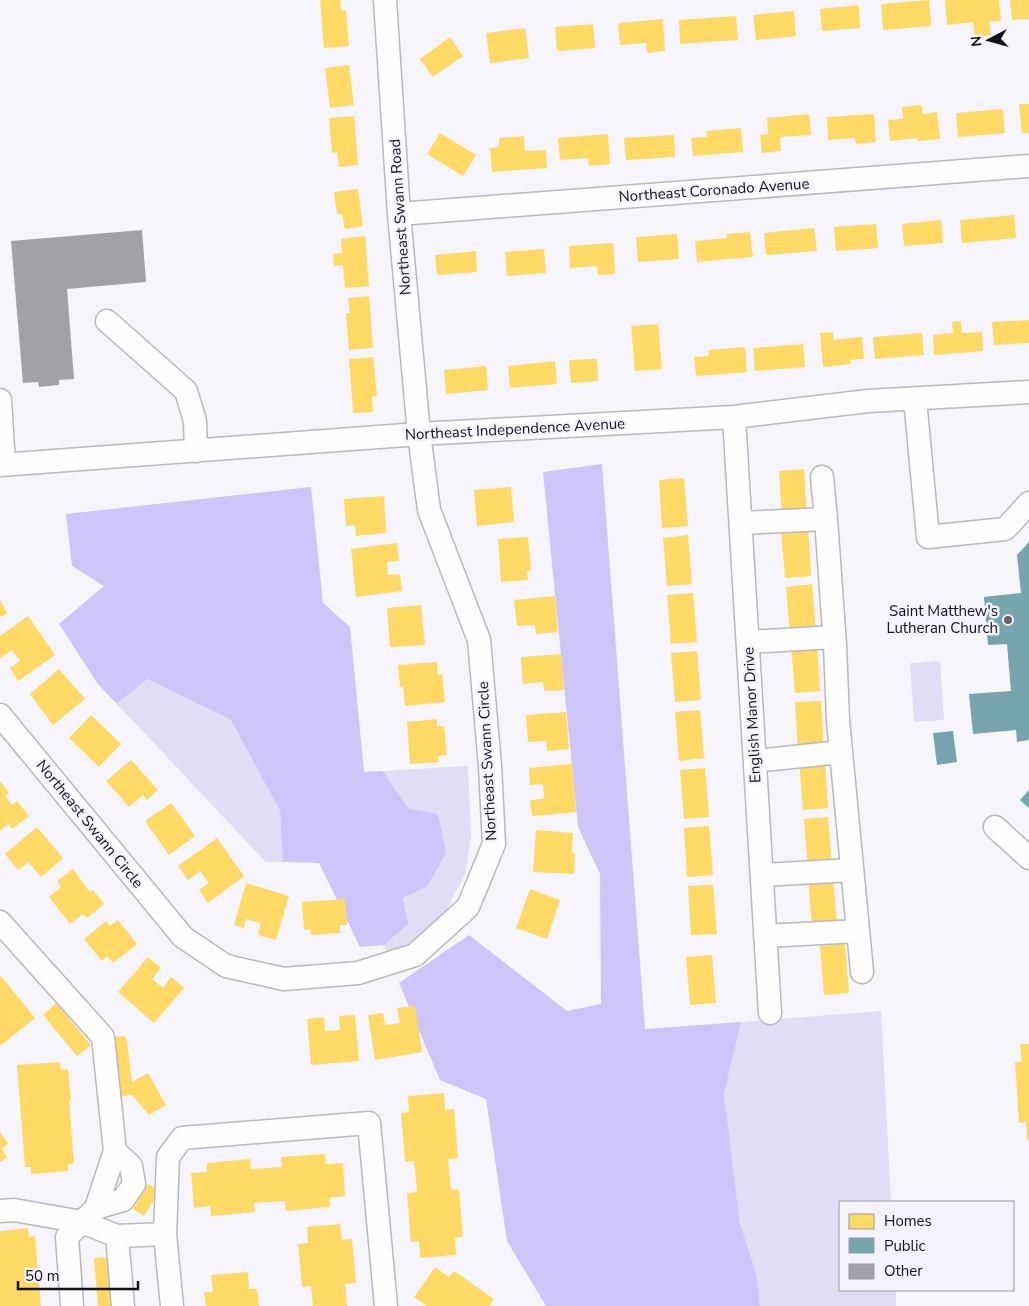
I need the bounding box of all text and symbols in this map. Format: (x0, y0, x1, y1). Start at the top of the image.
north arrow (964, 15, 1014, 65)
text: N (967, 35, 987, 48)
street label: Northeast Swann Road (385, 138, 415, 296)
street label: Northeast Coronado Avenue (618, 173, 810, 207)
street label: Northeast Independence Avenue (404, 413, 626, 445)
place label: Saint Matthew's Lutheran Church (886, 601, 998, 638)
marker: Saint Matthew's Lutheran Church (1002, 614, 1014, 626)
street label: English Manor Drive (738, 647, 766, 783)
street label: Northeast Swann Circle (473, 681, 501, 841)
street label: Northeast Swann Circle (32, 756, 148, 892)
legend (839, 1201, 1014, 1291)
text: Homes (884, 1211, 932, 1231)
text: Public (884, 1236, 925, 1256)
scale bar (18, 1258, 138, 1290)
text: Other (884, 1261, 923, 1281)
text: 50 m (25, 1266, 60, 1286)

